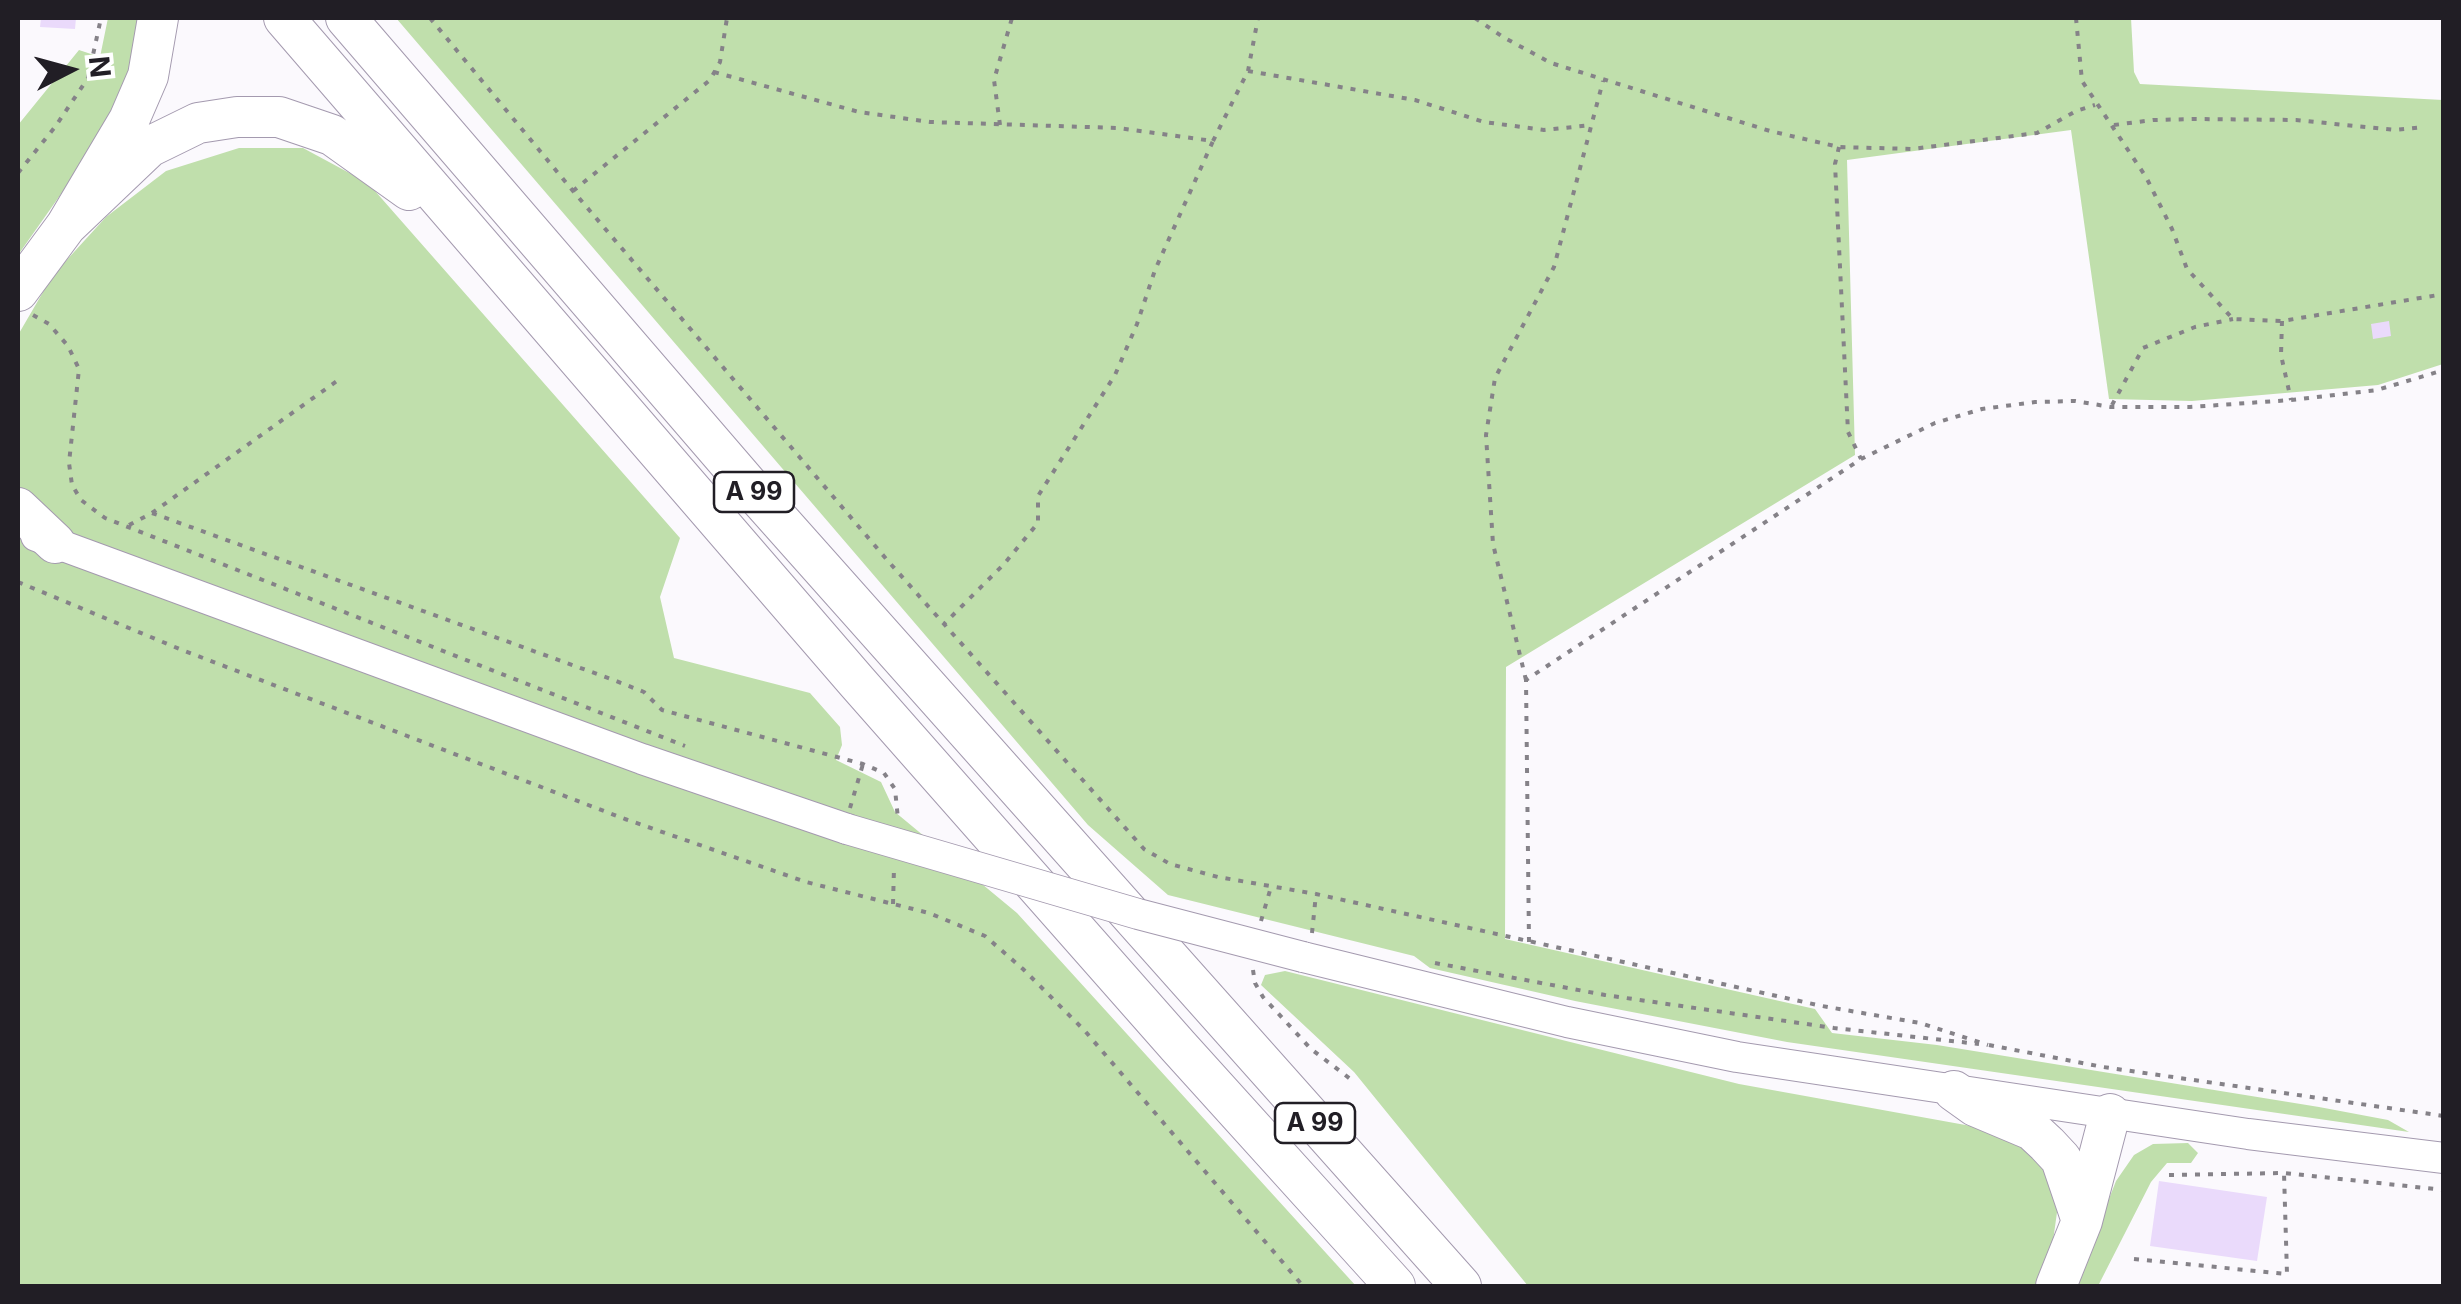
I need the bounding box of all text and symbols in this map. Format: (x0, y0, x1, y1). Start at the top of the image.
north arrow (20, 20, 120, 120)
text: N (82, 54, 118, 79)
road number: A 99 (714, 472, 794, 512)
road number: A 99 (1275, 1103, 1355, 1143)

